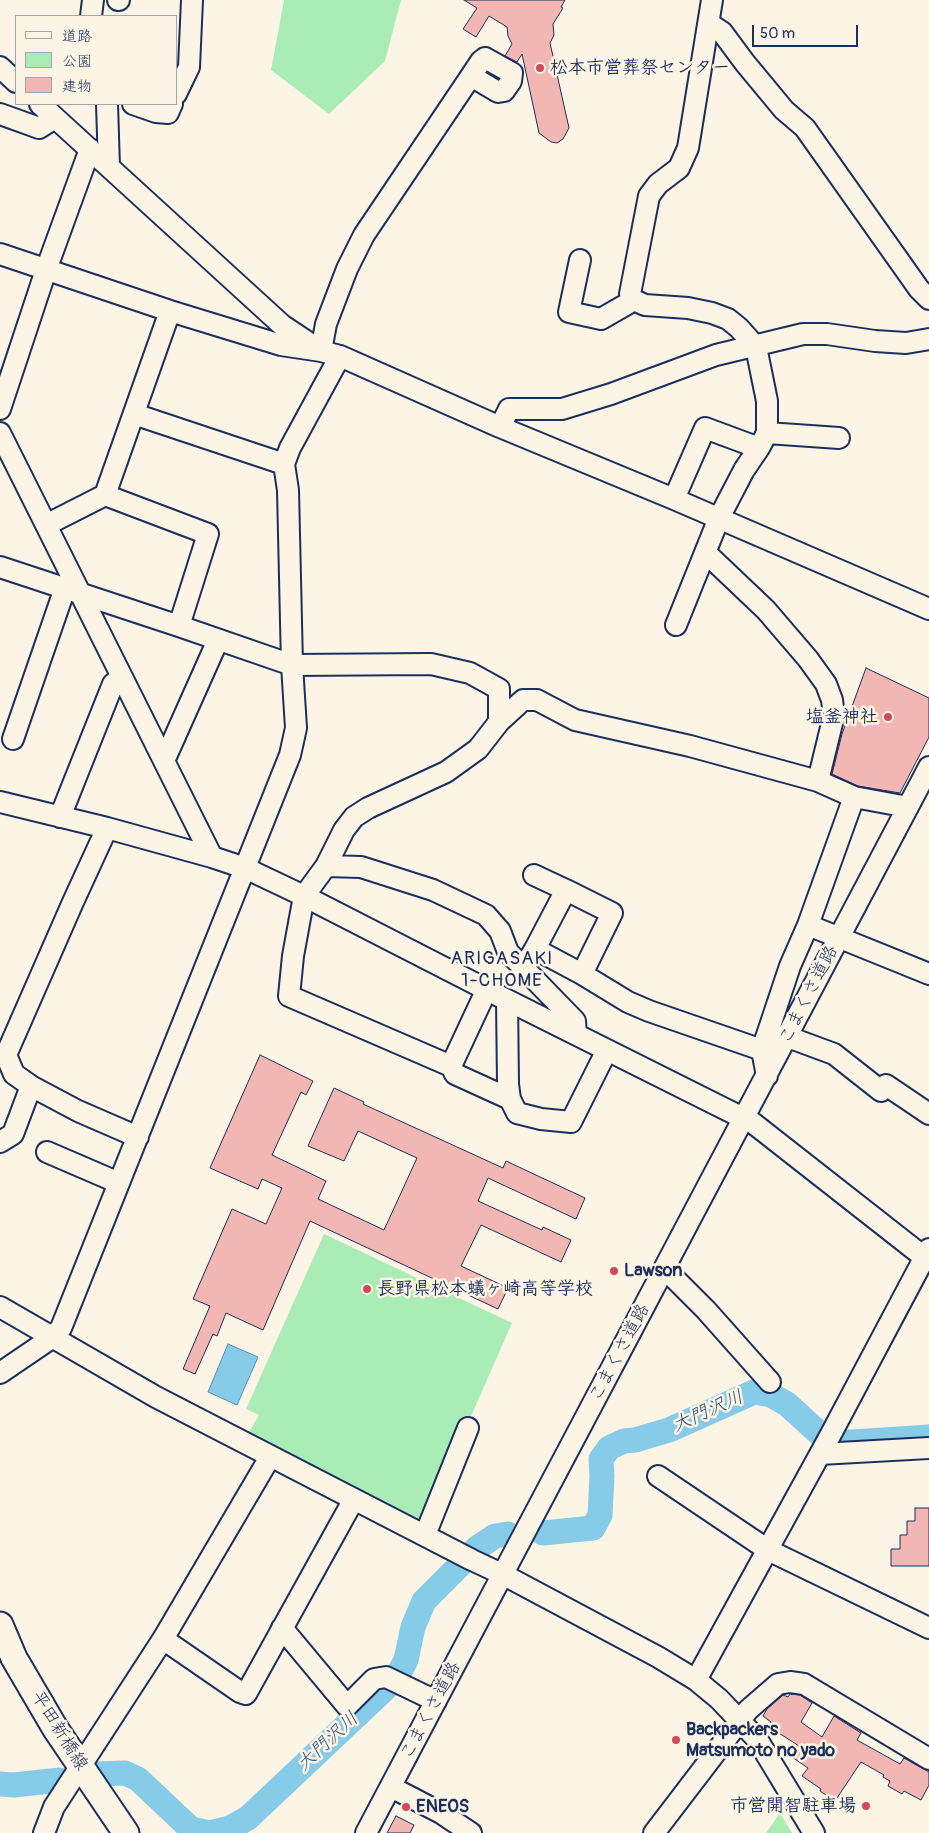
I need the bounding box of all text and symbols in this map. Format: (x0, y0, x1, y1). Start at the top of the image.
legend (15, 15, 178, 105)
scale bar (754, 15, 860, 47)
text: 50 m (760, 24, 795, 43)
text: 道路 (62, 27, 92, 46)
text: 公園 (62, 52, 92, 71)
place label: 松本市営葬祭センター (550, 57, 730, 79)
marker: 松本市営葬祭センター (534, 62, 546, 74)
text: 建物 (62, 77, 92, 96)
place label: 塩釜神社 (806, 706, 878, 728)
marker: 塩釜神社 (882, 711, 894, 723)
street label: こまくさ道路 (775, 942, 843, 1048)
district label: ARIGASAKI 1-CHOME (449, 948, 555, 992)
place label: Lawson (624, 1260, 682, 1282)
marker: Lawson (608, 1265, 620, 1277)
place label: 長野県松本蟻ヶ崎高等学校 (377, 1278, 593, 1300)
marker: 長野県松本蟻ヶ崎高等学校 (361, 1283, 373, 1295)
street label: こまくさ道路 (585, 1300, 655, 1406)
water label: 大門沢川 (669, 1386, 747, 1438)
street label: こまくさ道路 (396, 1658, 466, 1764)
street label: 平田新橋線 (26, 1687, 92, 1775)
water label: 大門沢川 (292, 1708, 364, 1776)
place label: Backpackers Matsumoto no yado (686, 1719, 835, 1762)
marker: Backpackers Matsumoto no yado (670, 1734, 682, 1746)
place label: 市営開智駐車場 (730, 1795, 856, 1817)
place label: ENEOS (416, 1796, 469, 1818)
marker: 市営開智駐車場 (860, 1800, 872, 1812)
marker: ENEOS (400, 1801, 412, 1813)

